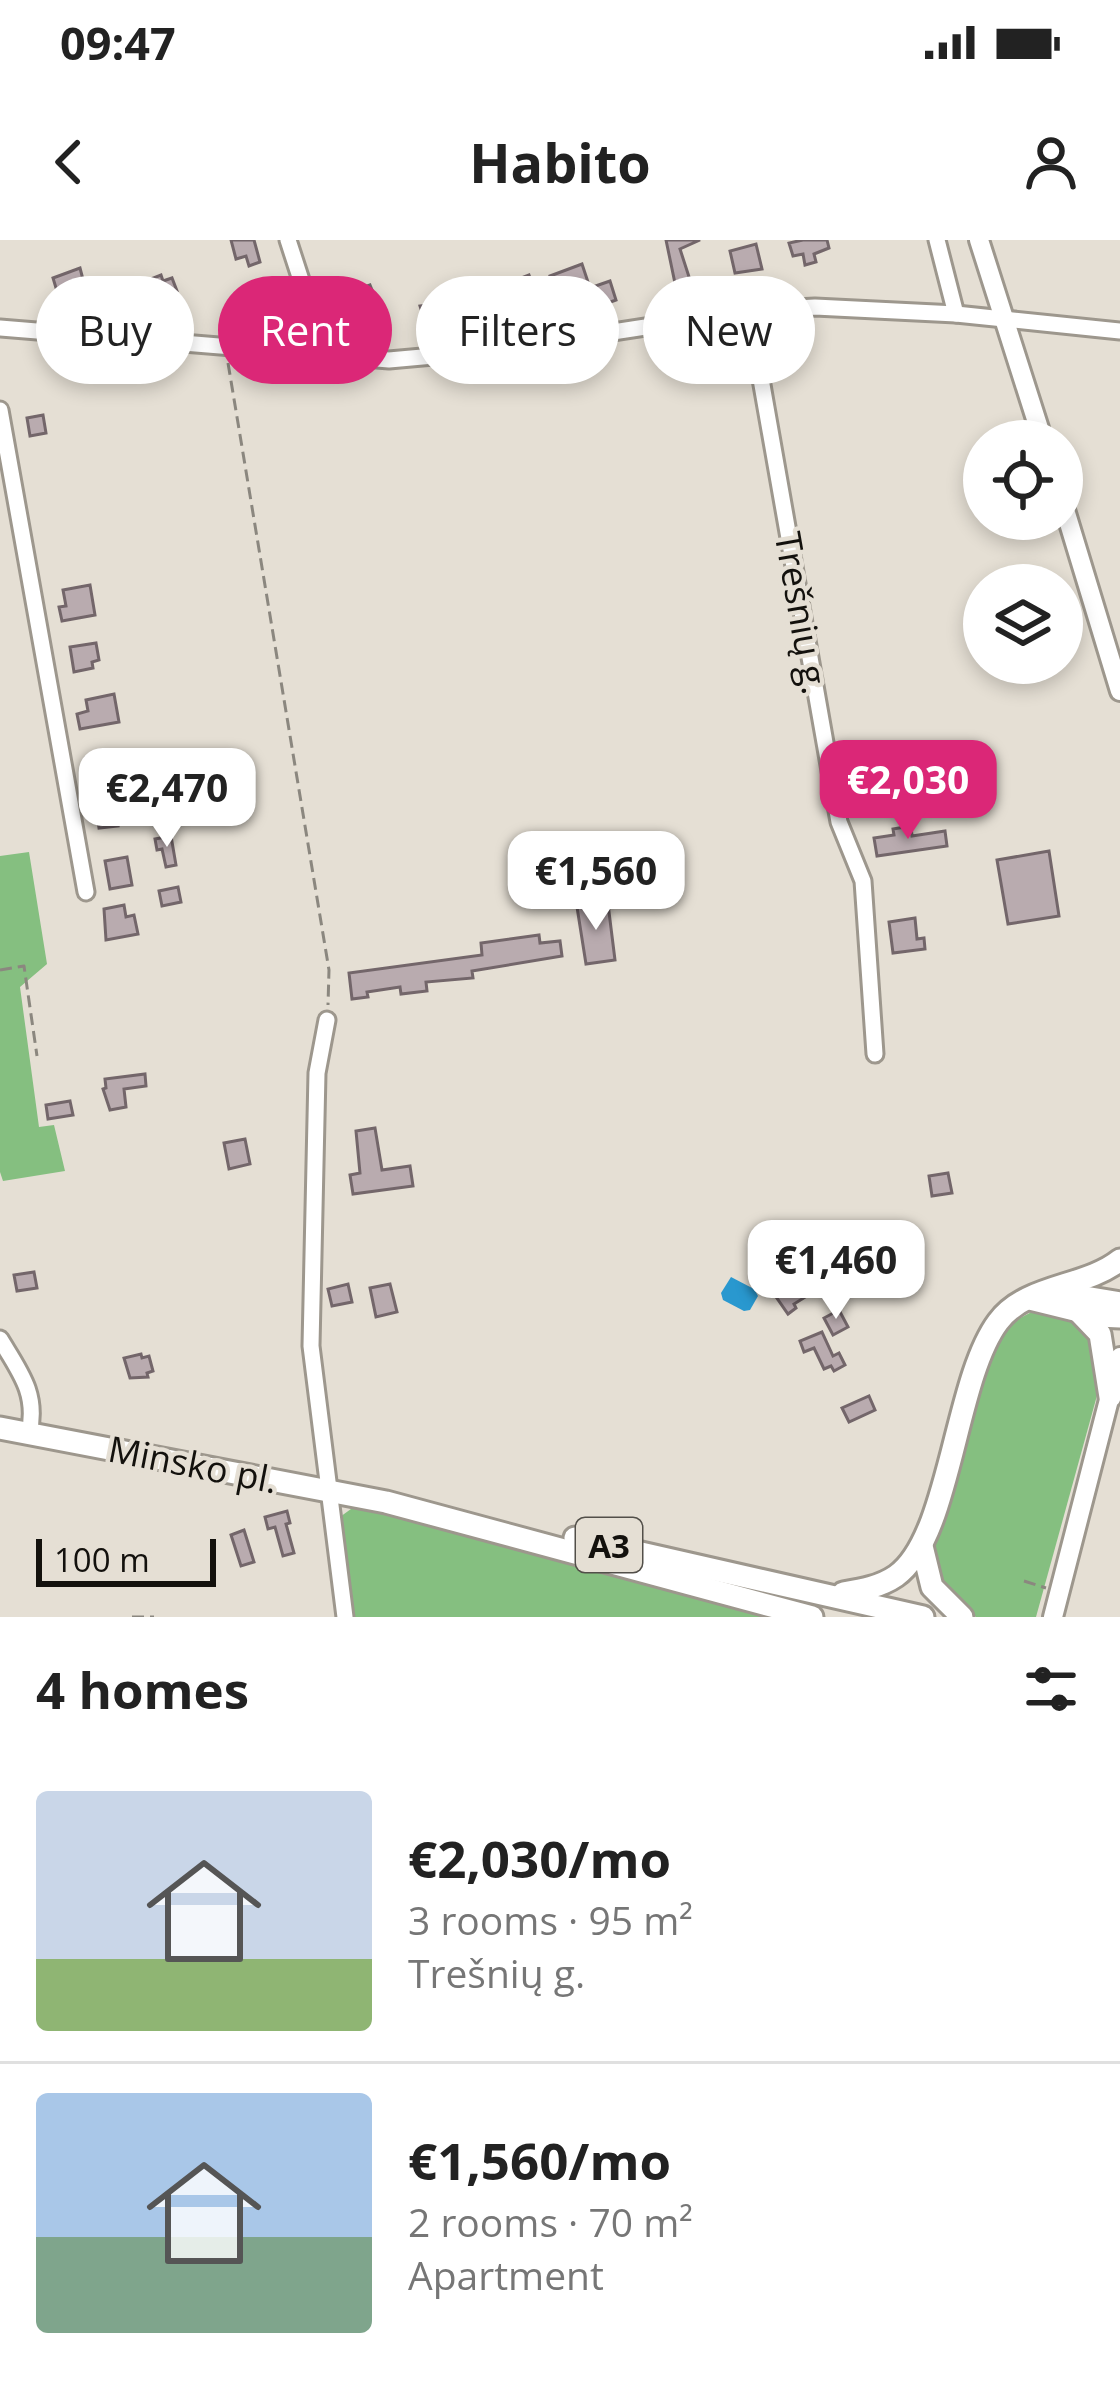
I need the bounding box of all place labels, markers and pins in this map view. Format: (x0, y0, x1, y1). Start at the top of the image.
pin: €2,030 (810, 740, 1006, 842)
pin: €2,470 (69, 748, 265, 850)
pin: €1,560 (498, 831, 694, 933)
pin: €1,460 (738, 1220, 934, 1322)

